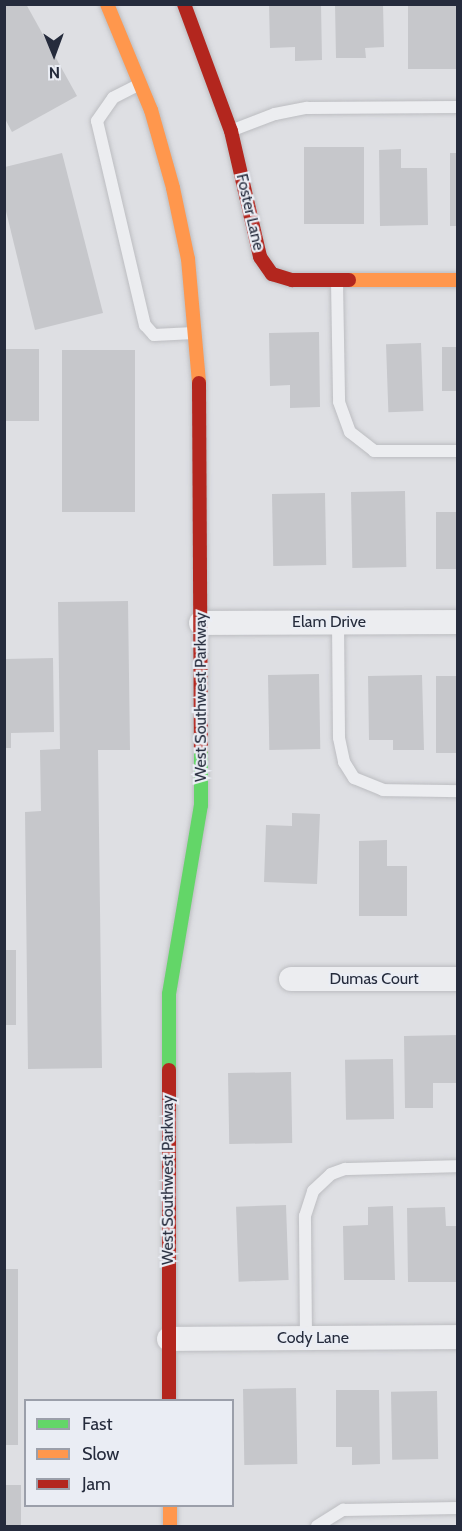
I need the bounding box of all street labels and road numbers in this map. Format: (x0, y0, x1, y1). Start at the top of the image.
street label: Foster Lane (232, 172, 268, 252)
street label: West Southwest Parkway (191, 612, 211, 782)
street label: Elam Drive (292, 612, 366, 632)
street label: Dumas Court (329, 969, 419, 989)
street label: West Southwest Parkway (158, 1095, 178, 1265)
street label: Cody Lane (277, 1328, 349, 1348)

